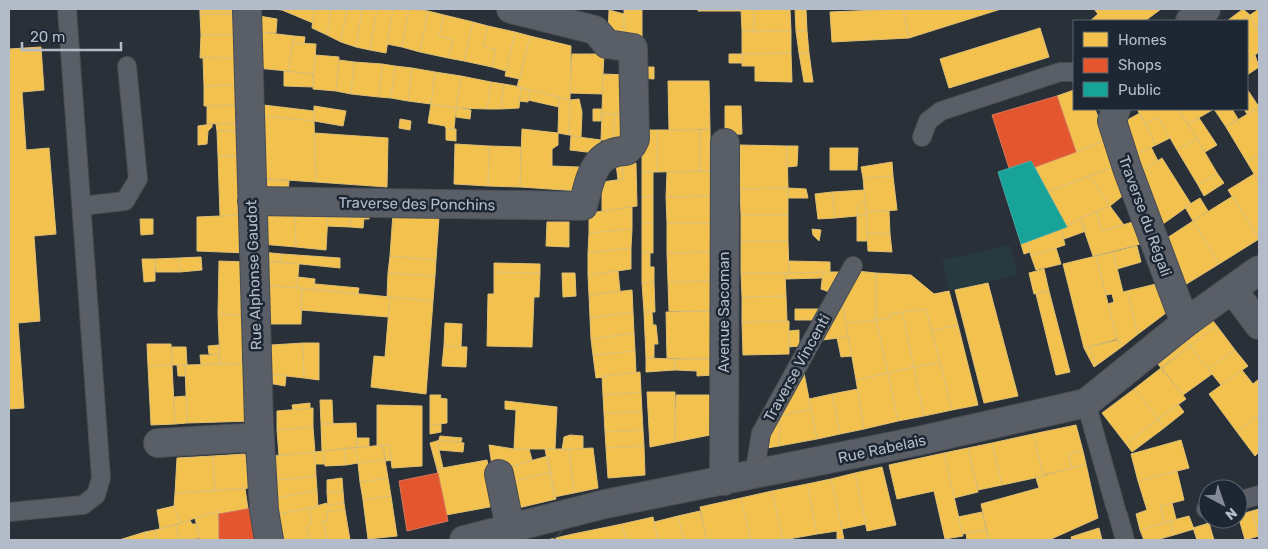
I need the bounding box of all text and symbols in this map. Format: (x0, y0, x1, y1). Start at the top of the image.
scale bar (22, 20, 121, 52)
legend (1073, 20, 1248, 110)
text: 20 m (30, 28, 65, 46)
text: Homes (1118, 31, 1167, 49)
text: Shops (1118, 56, 1162, 74)
text: Public (1118, 81, 1161, 99)
street label: Traverse du Régali (1115, 153, 1175, 279)
street label: Traverse des Ponchins (339, 194, 496, 214)
street label: Rue Alphonse Gaudot (242, 199, 266, 351)
street label: Avenue Sacoman (715, 251, 733, 373)
street label: Traverse Vincenti (760, 311, 834, 425)
street label: Rue Rabelais (836, 431, 928, 467)
north arrow (1198, 479, 1248, 529)
text: N (1222, 504, 1240, 523)

